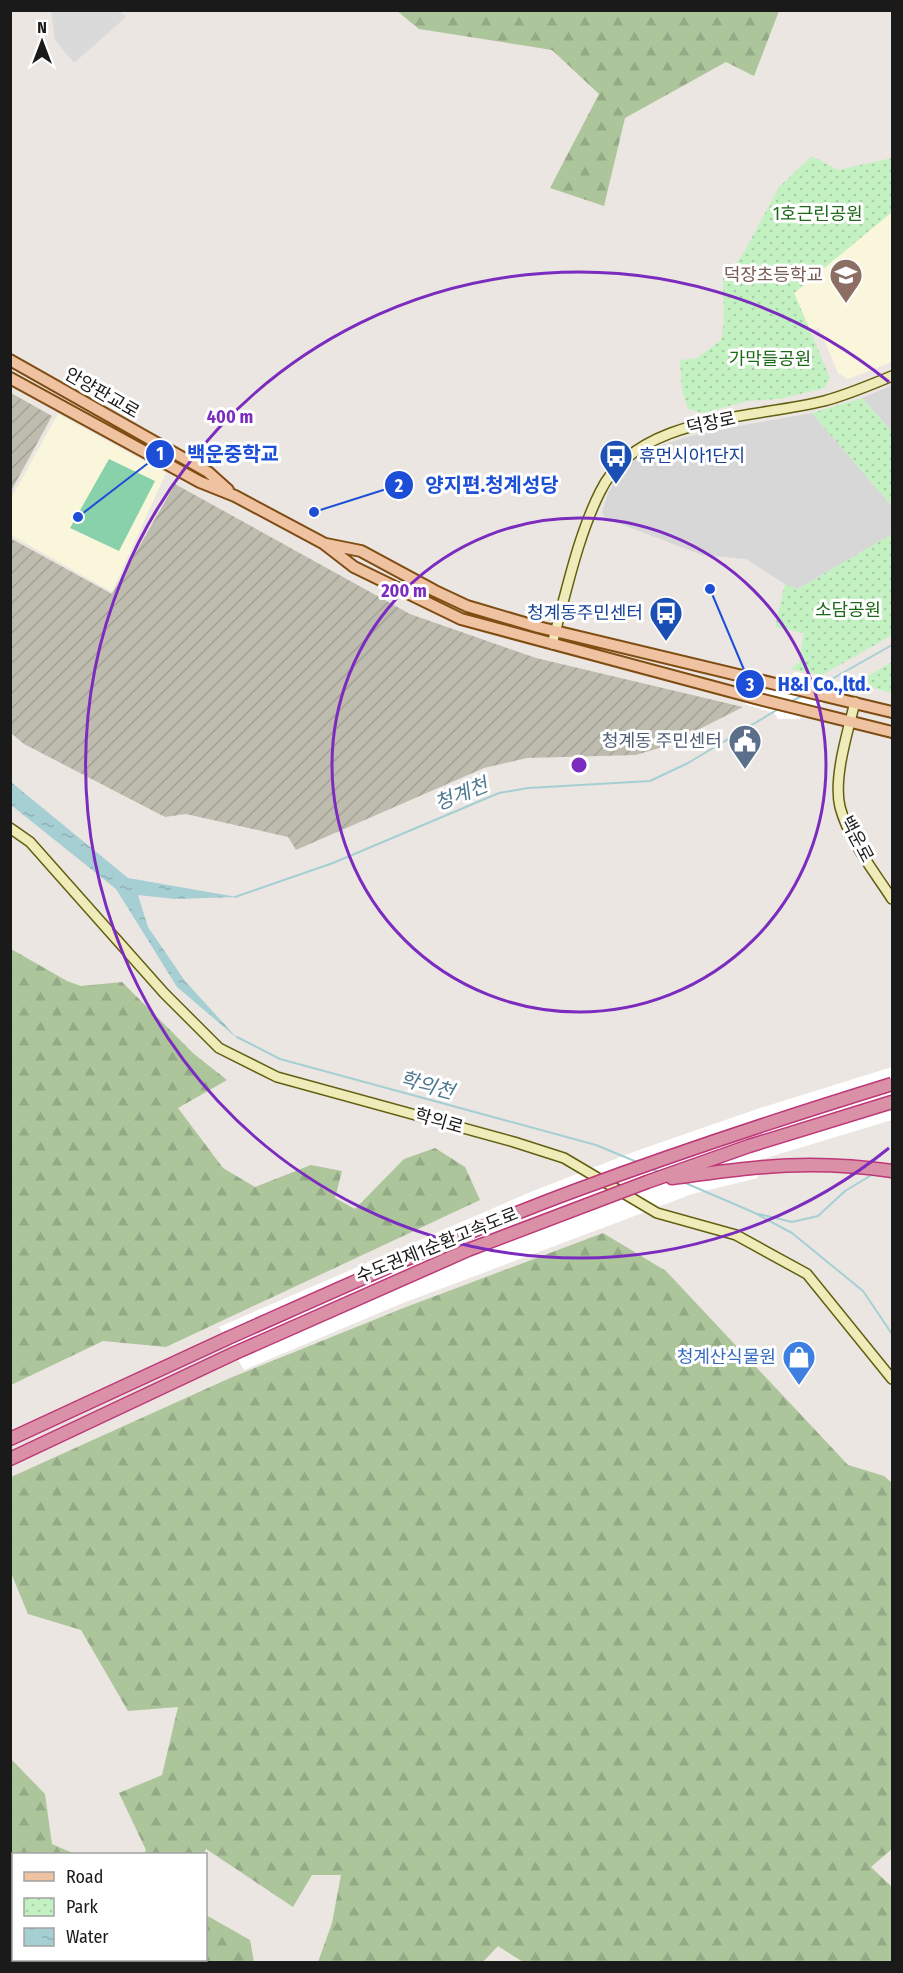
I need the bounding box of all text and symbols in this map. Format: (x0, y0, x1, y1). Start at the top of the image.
north arrow (12, 12, 72, 72)
text: N (37, 18, 47, 37)
park label: 1호근린공원 (773, 203, 863, 225)
school or university icon: 덕장초등학교 (828, 257, 864, 304)
place label: 덕장초등학교 (724, 264, 823, 286)
park label: 가막들공원 (729, 348, 811, 370)
street label: 안양판교로 (61, 363, 143, 423)
text: 400 m (207, 406, 253, 428)
street label: 덕장로 (684, 407, 738, 439)
callout: 백운중학교 (145, 435, 291, 473)
bus stop icon: 휴먼시아1단지 (598, 438, 634, 485)
text: 백운중학교 (187, 442, 279, 466)
text: 1 (156, 443, 164, 465)
place label: 휴먼시아1단지 (639, 445, 745, 467)
callout: 양지편.청계성당 (384, 466, 571, 504)
text: 양지편.청계성당 (425, 473, 559, 497)
text: 2 (394, 475, 403, 497)
text: 200 m (380, 580, 427, 602)
bus stop icon: 청계동주민센터 (648, 595, 684, 642)
park label: 소담공원 (815, 599, 881, 621)
place label: 청계동주민센터 (527, 602, 643, 624)
callout: H&I Co.,ltd. (735, 665, 882, 703)
text: H&I Co.,ltd. (778, 672, 871, 696)
text: 3 (745, 674, 755, 696)
public building icon: 청계동 주민센터 (727, 723, 763, 770)
place label: 청계동 주민센터 (602, 730, 722, 752)
centre of rings (569, 755, 589, 775)
water label: 청계천 (431, 772, 493, 815)
street label: 백운로 (836, 812, 878, 866)
water label: 학의천 (397, 1066, 459, 1104)
street label: 학의로 (412, 1104, 466, 1138)
street label: 수도권제1순환고속도로 (353, 1202, 521, 1288)
shop icon: 청계산식물원 (781, 1339, 817, 1386)
place label: 청계산식물원 (677, 1346, 776, 1368)
legend (12, 1853, 207, 1961)
text: Road (66, 1866, 103, 1888)
text: Park (66, 1896, 99, 1918)
text: Water (66, 1926, 109, 1948)

